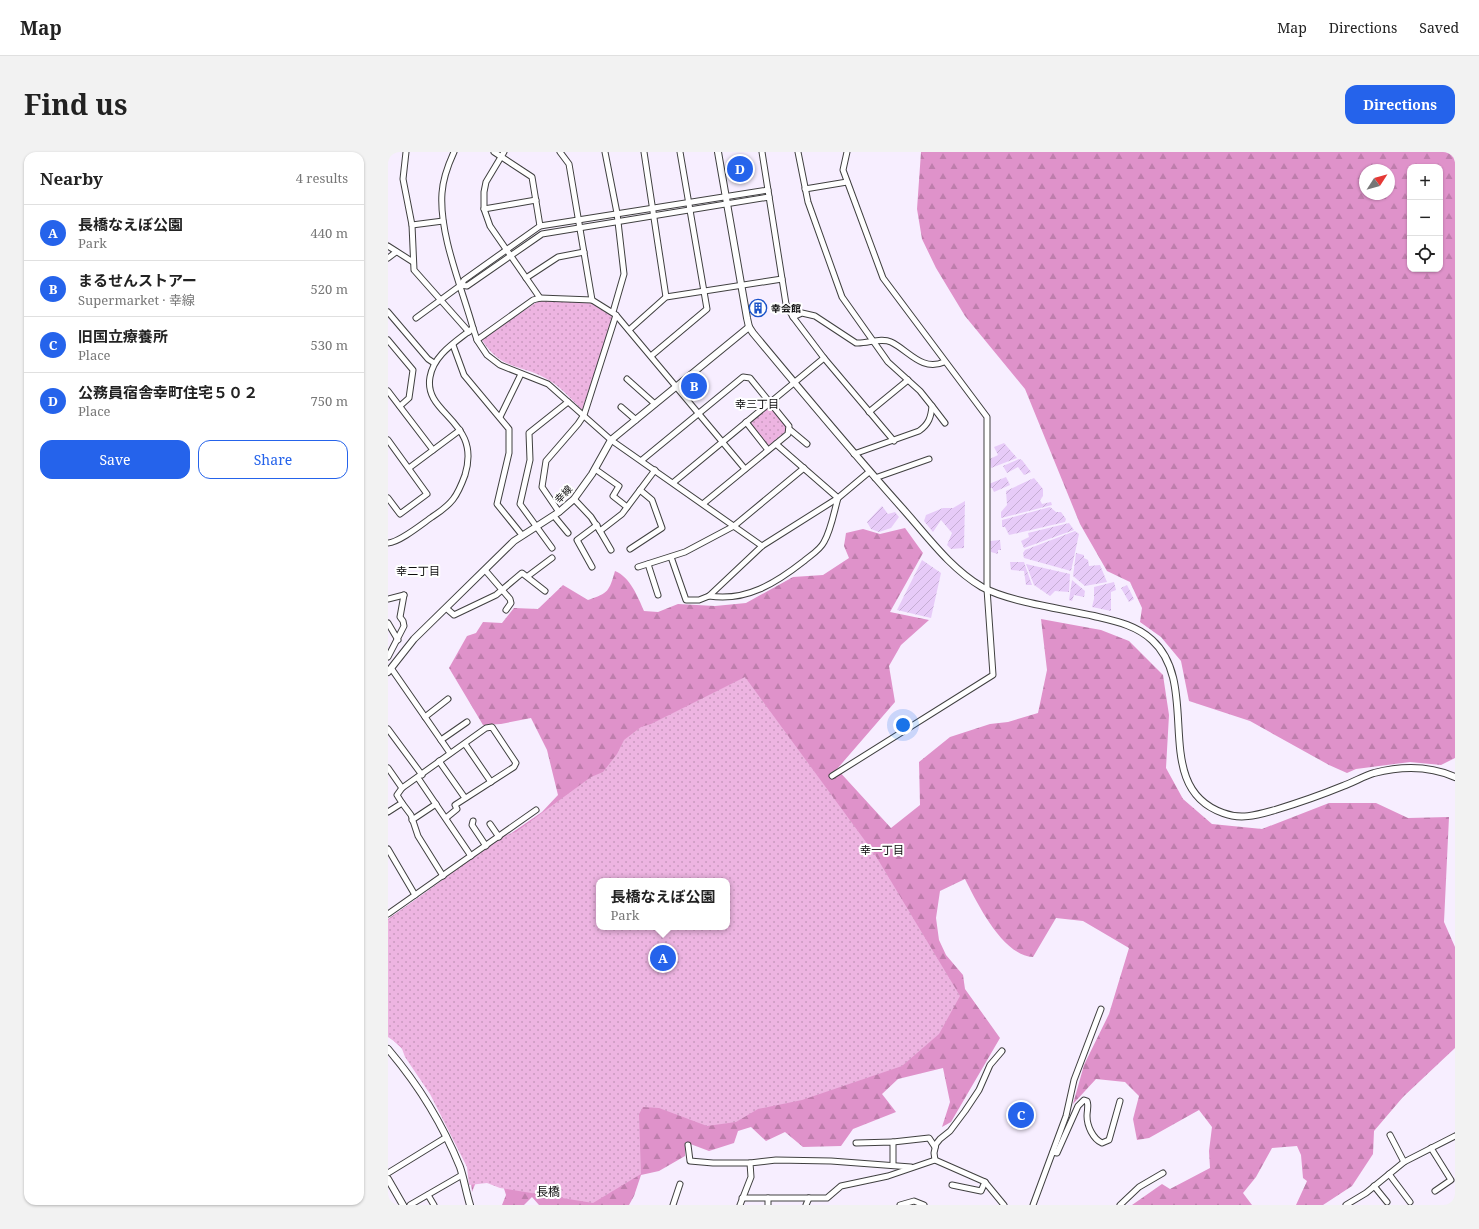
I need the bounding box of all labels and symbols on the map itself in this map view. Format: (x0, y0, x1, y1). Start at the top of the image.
pin: D (727, 154, 753, 184)
north arrow (1359, 164, 1395, 200)
building icon: 幸会館 (748, 298, 768, 318)
place label: 幸会館 (771, 301, 801, 315)
pin: B (681, 371, 707, 401)
district label: 幸三丁目 (735, 396, 779, 411)
street label: 幸線 (551, 482, 575, 506)
district label: 幸二丁目 (396, 563, 440, 578)
your location (893, 715, 913, 735)
district label: 幸一丁目 (860, 842, 904, 857)
pin: A (650, 943, 676, 973)
pin: C (1008, 1100, 1034, 1130)
district label: 長橋 (536, 1183, 560, 1200)

